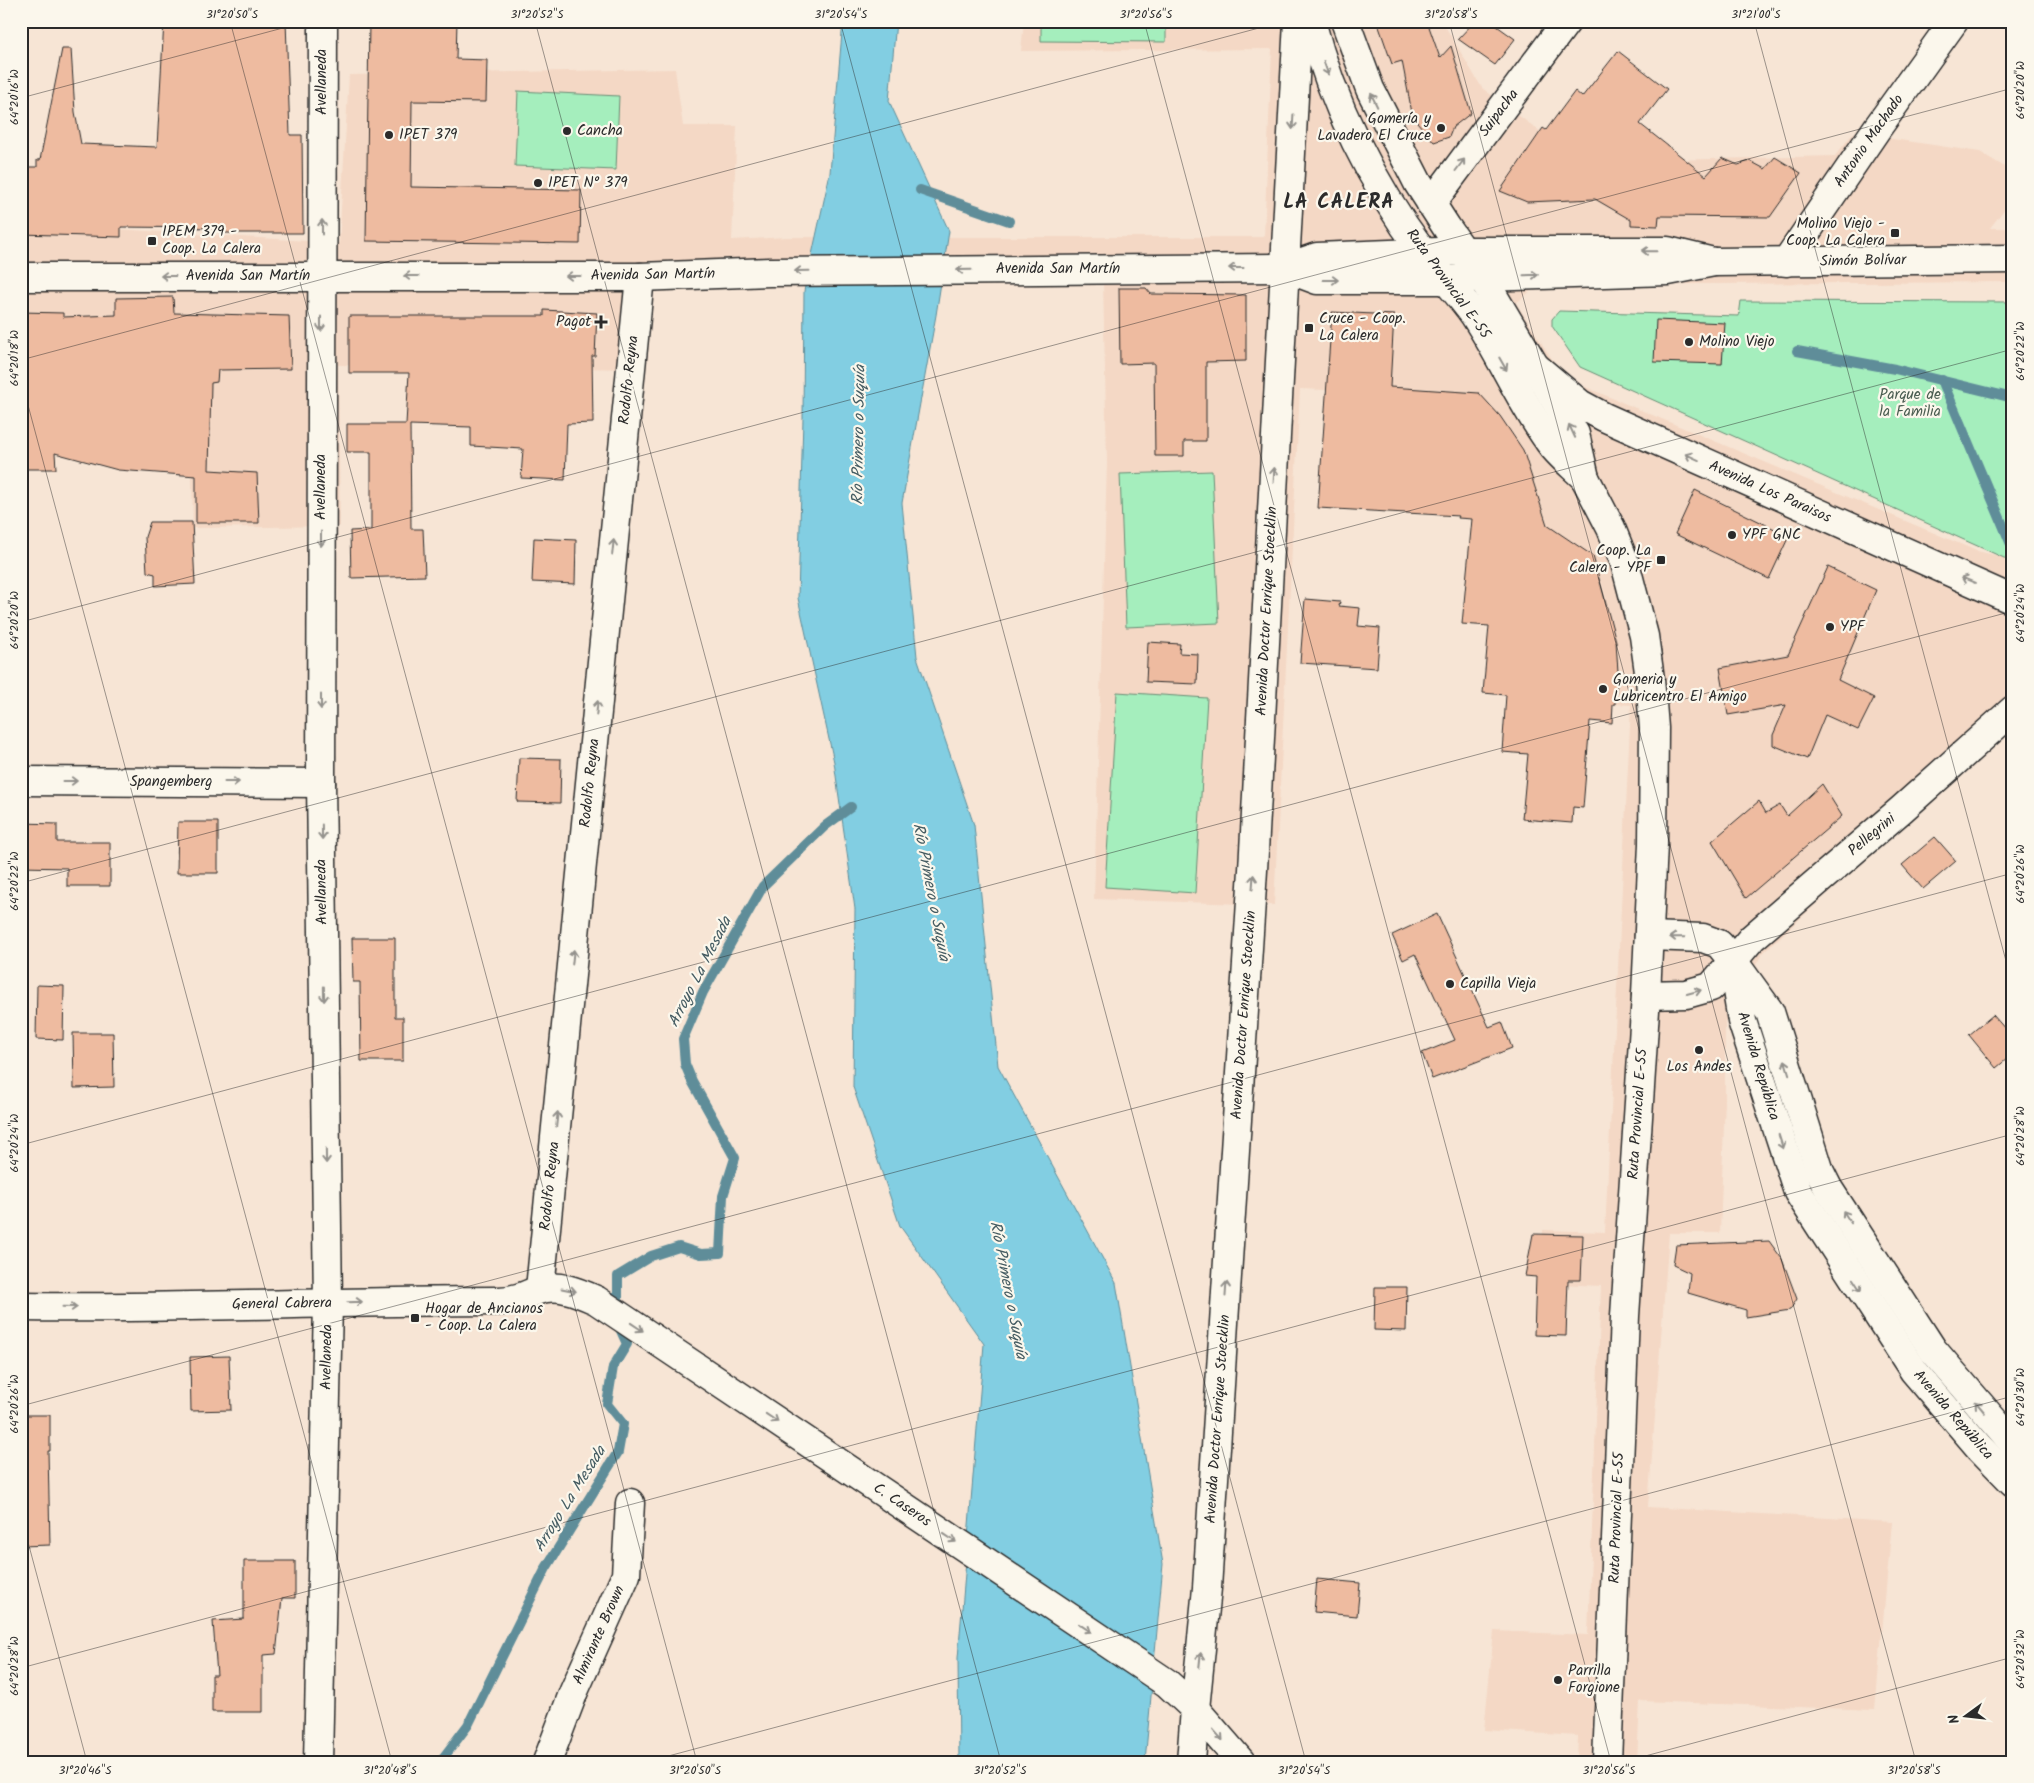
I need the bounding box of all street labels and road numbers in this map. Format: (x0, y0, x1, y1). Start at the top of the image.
street label: Avellaneda (310, 49, 334, 115)
street label: Suipacha (1473, 84, 1525, 142)
street label: Antonio Machado (1828, 89, 1910, 193)
street label: Ruta Provincial E-55 (1400, 224, 1497, 345)
street label: Simón Bolívar (1820, 248, 1907, 274)
street label: Avenida San Martín (996, 257, 1120, 281)
street label: Avenida San Martín (591, 262, 715, 288)
street label: Avenida San Martín (186, 264, 310, 288)
street label: Rodolfo Reyna (612, 334, 646, 426)
street label: Avellaneda (309, 454, 333, 520)
street label: Avenida Los Paraisos (1705, 454, 1836, 530)
street label: Avenida Doctor Enrique Stoecklin (1250, 506, 1284, 716)
street label: Rodolfo Reyna (573, 737, 607, 829)
street label: Spangemberg (130, 770, 212, 794)
street label: Pellegrini (1843, 807, 1902, 862)
street label: Avellaneda (309, 859, 335, 925)
street label: Avenida Doctor Enrique Stoecklin (1225, 910, 1263, 1120)
street label: Avenida República (1730, 1008, 1786, 1124)
street label: Ruta Provincial E-55 (1621, 1047, 1655, 1180)
street label: Rodolfo Reyna (533, 1140, 567, 1232)
street label: General Cabrera (232, 1291, 332, 1317)
street label: Avenida Doctor Enrique Stoecklin (1199, 1314, 1237, 1524)
street label: Avellaneda (314, 1324, 340, 1390)
street label: Avenida República (1907, 1364, 1999, 1466)
street label: Ruta Provincial E-55 (1603, 1451, 1631, 1584)
street label: C. Caseros (868, 1477, 937, 1534)
street label: Almirante Brown (566, 1582, 632, 1688)

